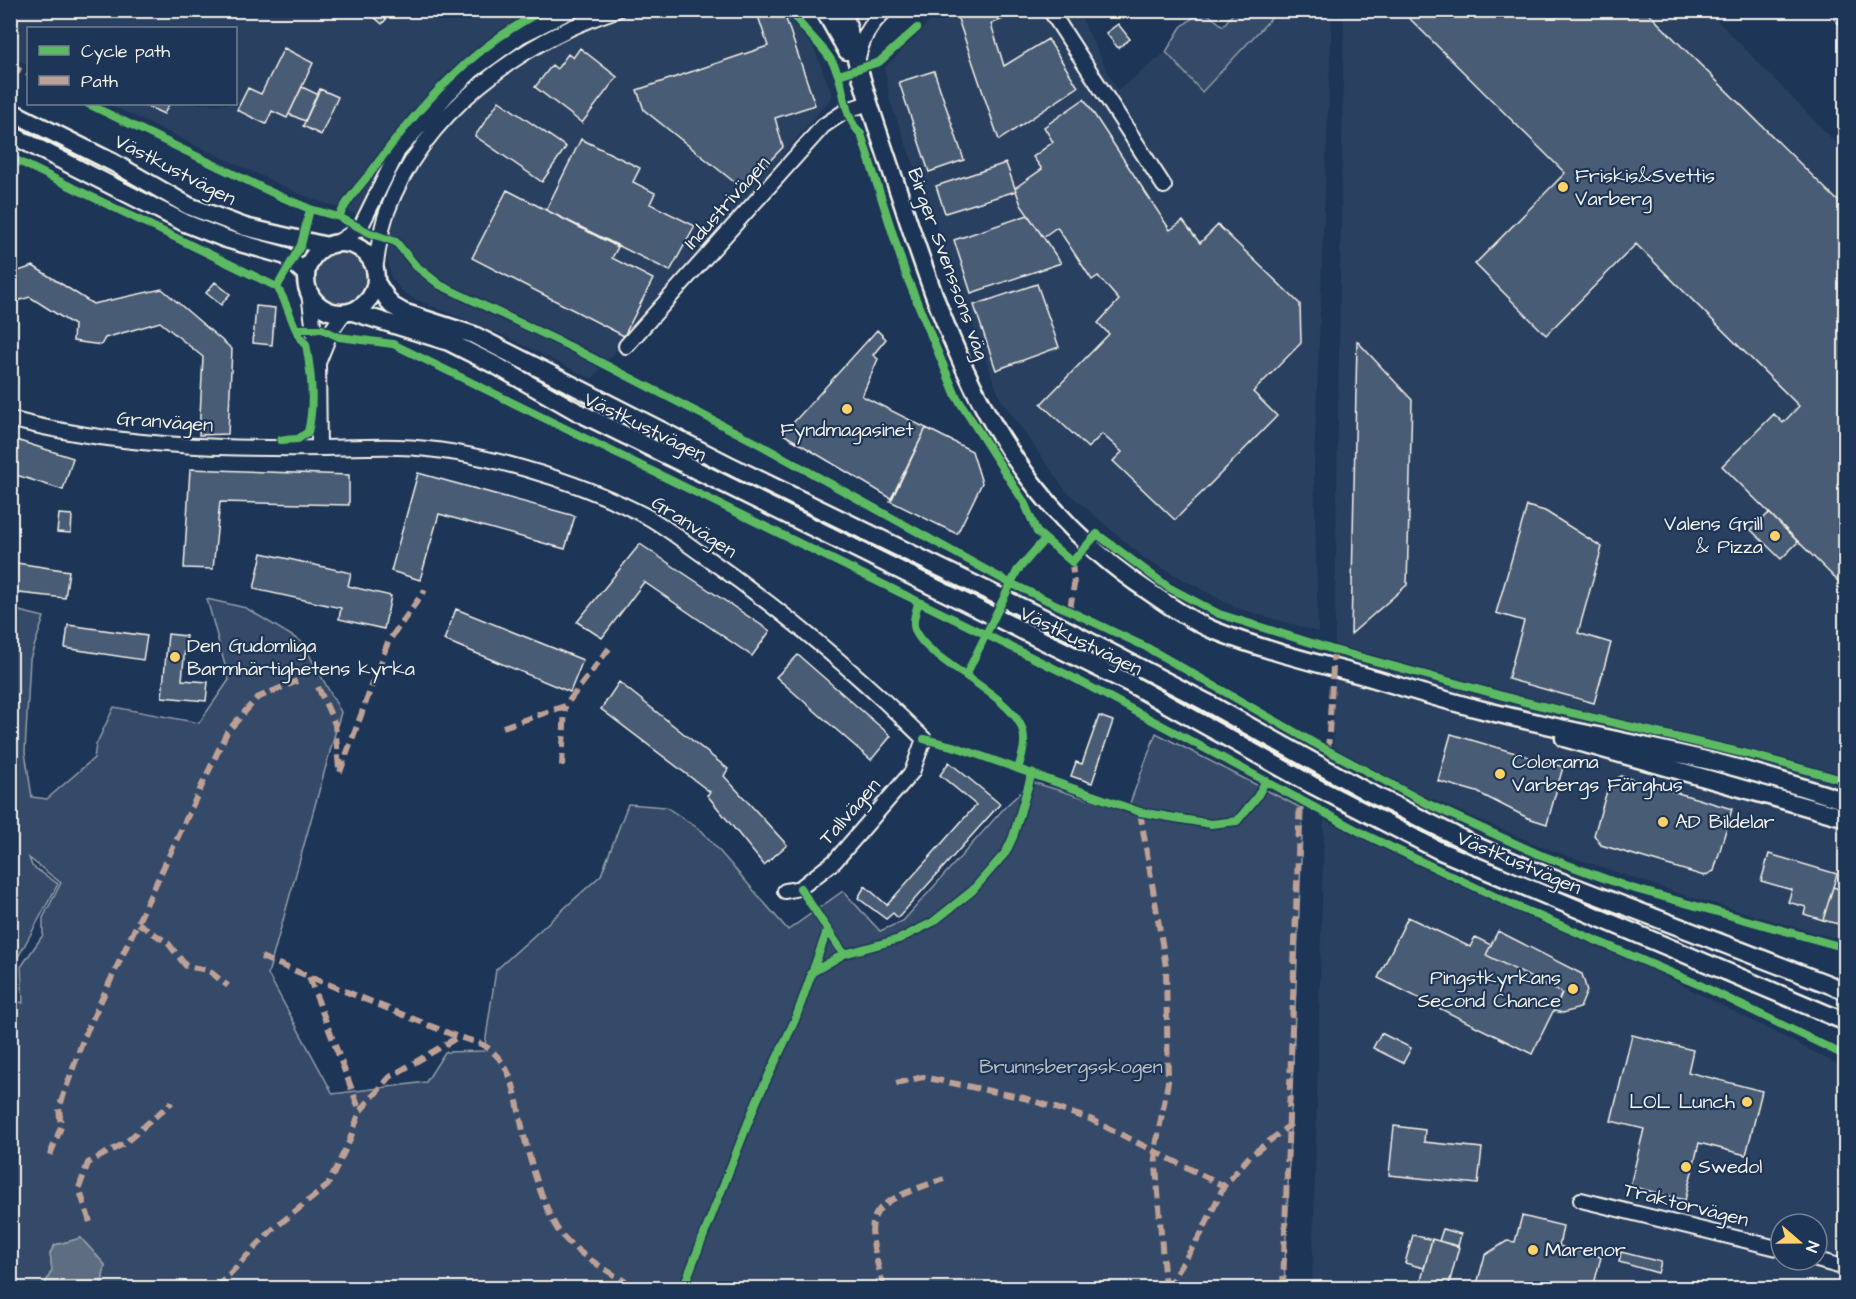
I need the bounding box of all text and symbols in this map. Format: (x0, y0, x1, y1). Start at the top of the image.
legend (27, 27, 237, 105)
text: Cycle path (81, 39, 170, 65)
text: Path (81, 69, 118, 94)
street label: Västkustvägen (109, 127, 241, 214)
street label: Industrivägen (677, 150, 777, 257)
place label: Friskis&Svettis Varberg (1575, 162, 1715, 214)
street label: Birger Svenssons väg (899, 164, 996, 364)
marker: Friskis&Svettis Varberg (1556, 180, 1570, 194)
street label: Västkustvägen (579, 385, 711, 470)
marker: Fyndmagasinet (840, 402, 854, 416)
street label: Granvägen (116, 405, 214, 440)
place label: Fyndmagasinet (780, 416, 914, 445)
street label: Granvägen (645, 489, 742, 566)
place label: Valens Grill & Pizza (1664, 510, 1763, 561)
marker: Valens Grill & Pizza (1768, 529, 1782, 543)
street label: Västkustvägen (1015, 599, 1147, 684)
place label: Den Gudomliga Barmhärtighetens kyrka (187, 632, 415, 684)
marker: Den Gudomliga Barmhärtighetens kyrka (168, 650, 182, 664)
place label: Colorama Varbergs Färghus (1512, 748, 1683, 800)
marker: Colorama Varbergs Färghus (1493, 767, 1507, 781)
street label: Tallvägen (813, 772, 888, 852)
place label: AD Bildelar (1675, 808, 1775, 836)
marker: AD Bildelar (1656, 815, 1670, 829)
street label: Västkustvägen (1452, 824, 1586, 903)
place label: Pingstkyrkans Second Chance (1417, 964, 1561, 1015)
marker: Pingstkyrkans Second Chance (1566, 982, 1580, 996)
park label: Brunnsbergsskogen (979, 1053, 1163, 1082)
place label: LOL Lunch (1629, 1088, 1735, 1116)
marker: LOL Lunch (1740, 1095, 1754, 1109)
place label: Swedol (1698, 1153, 1763, 1181)
marker: Swedol (1679, 1160, 1693, 1174)
street label: Traktorvägen (1620, 1176, 1751, 1235)
north arrow (1769, 1212, 1829, 1272)
place label: Marenor (1545, 1236, 1626, 1264)
text: N (1800, 1238, 1824, 1255)
marker: Marenor (1526, 1243, 1540, 1257)

